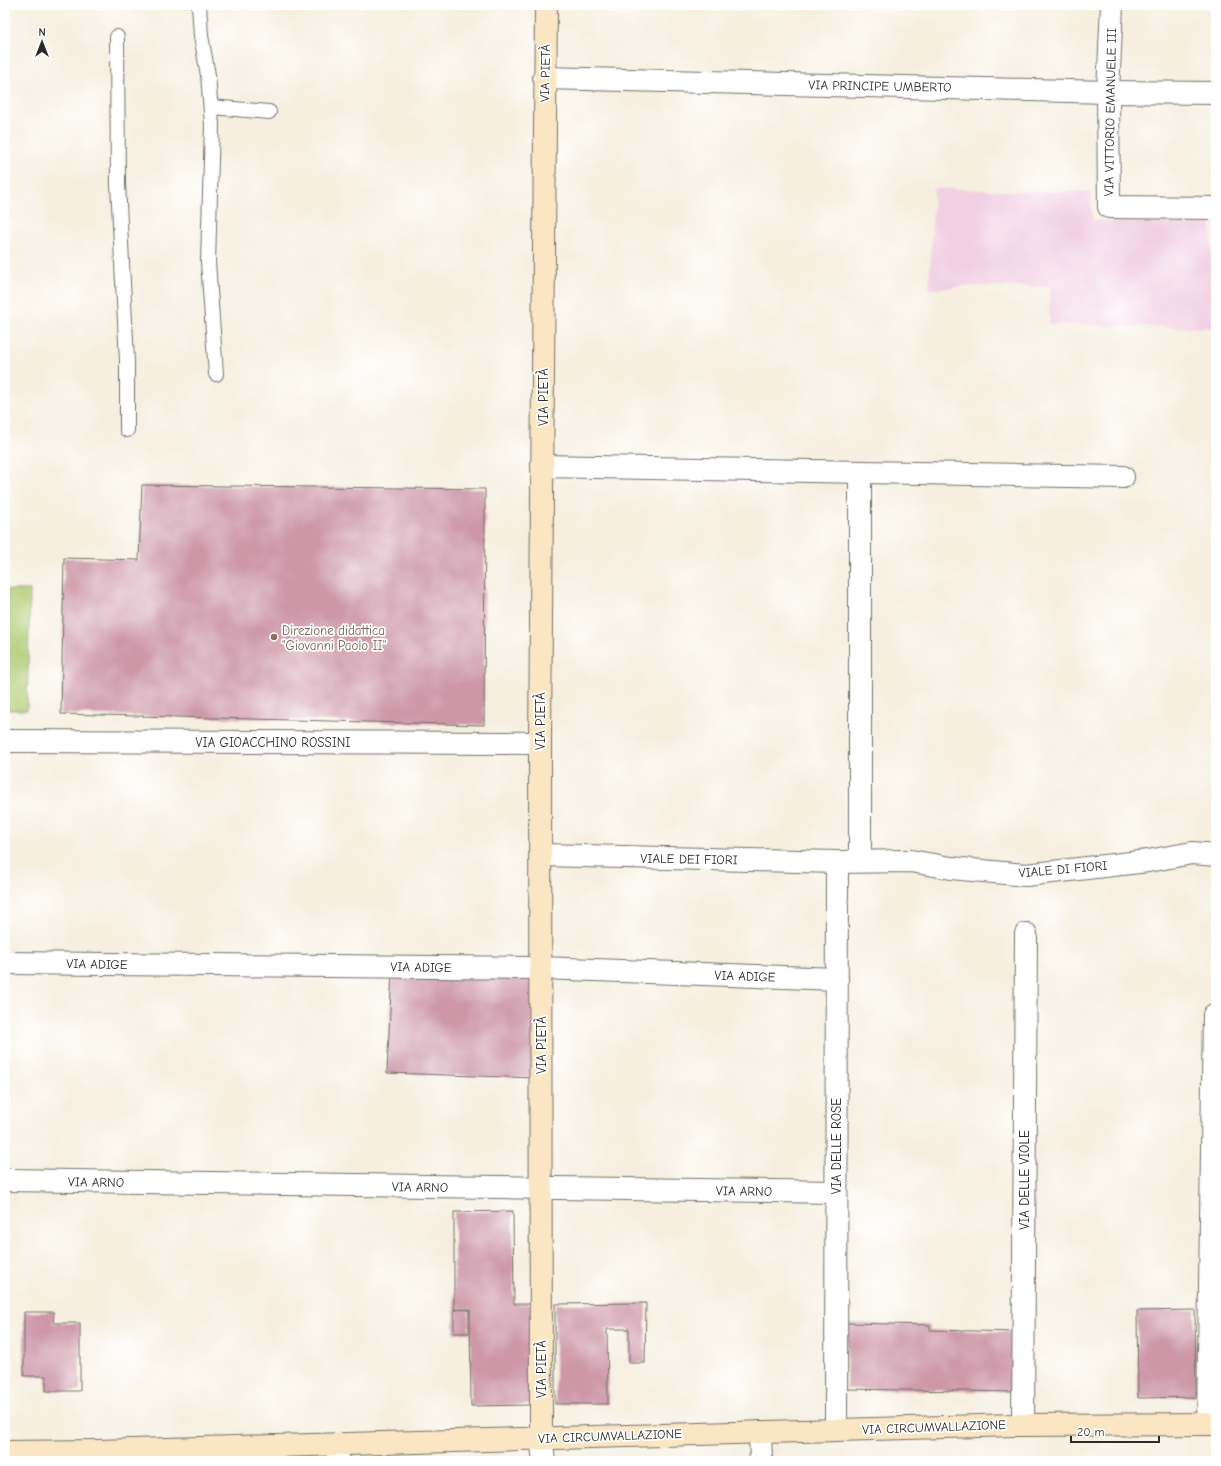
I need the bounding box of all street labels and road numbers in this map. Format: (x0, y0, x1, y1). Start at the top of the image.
street label: VIA VITTORIO EMANUELE III (1101, 28, 1119, 196)
street label: VIA PIETÀ (536, 43, 553, 102)
street label: VIA PRINCIPE UMBERTO (808, 77, 952, 95)
street label: VIA PIETÀ (535, 368, 551, 426)
street label: VIA PIETÀ (532, 692, 548, 750)
street label: VIA GIOACCHINO ROSSINI (196, 735, 350, 750)
street label: VIALE DEI FIORI (640, 851, 738, 867)
street label: VIALE DI FIORI (1018, 858, 1108, 880)
street label: VIA ADIGE (66, 956, 128, 972)
street label: VIA ADIGE (390, 959, 452, 975)
street label: VIA ADIGE (714, 967, 776, 985)
street label: VIA PIETÀ (533, 1016, 549, 1074)
street label: VIA DELLE ROSE (829, 1098, 844, 1194)
street label: VIA DELLE VIOLE (1017, 1130, 1032, 1230)
street label: VIA ARNO (68, 1174, 124, 1190)
street label: VIA ARNO (392, 1179, 448, 1195)
street label: VIA ARNO (716, 1183, 772, 1199)
street label: VIA PIETÀ (533, 1340, 549, 1398)
street label: VIA CIRCUMVALLAZIONE (862, 1417, 1006, 1437)
street label: VIA CIRCUMVALLAZIONE (538, 1426, 682, 1446)

